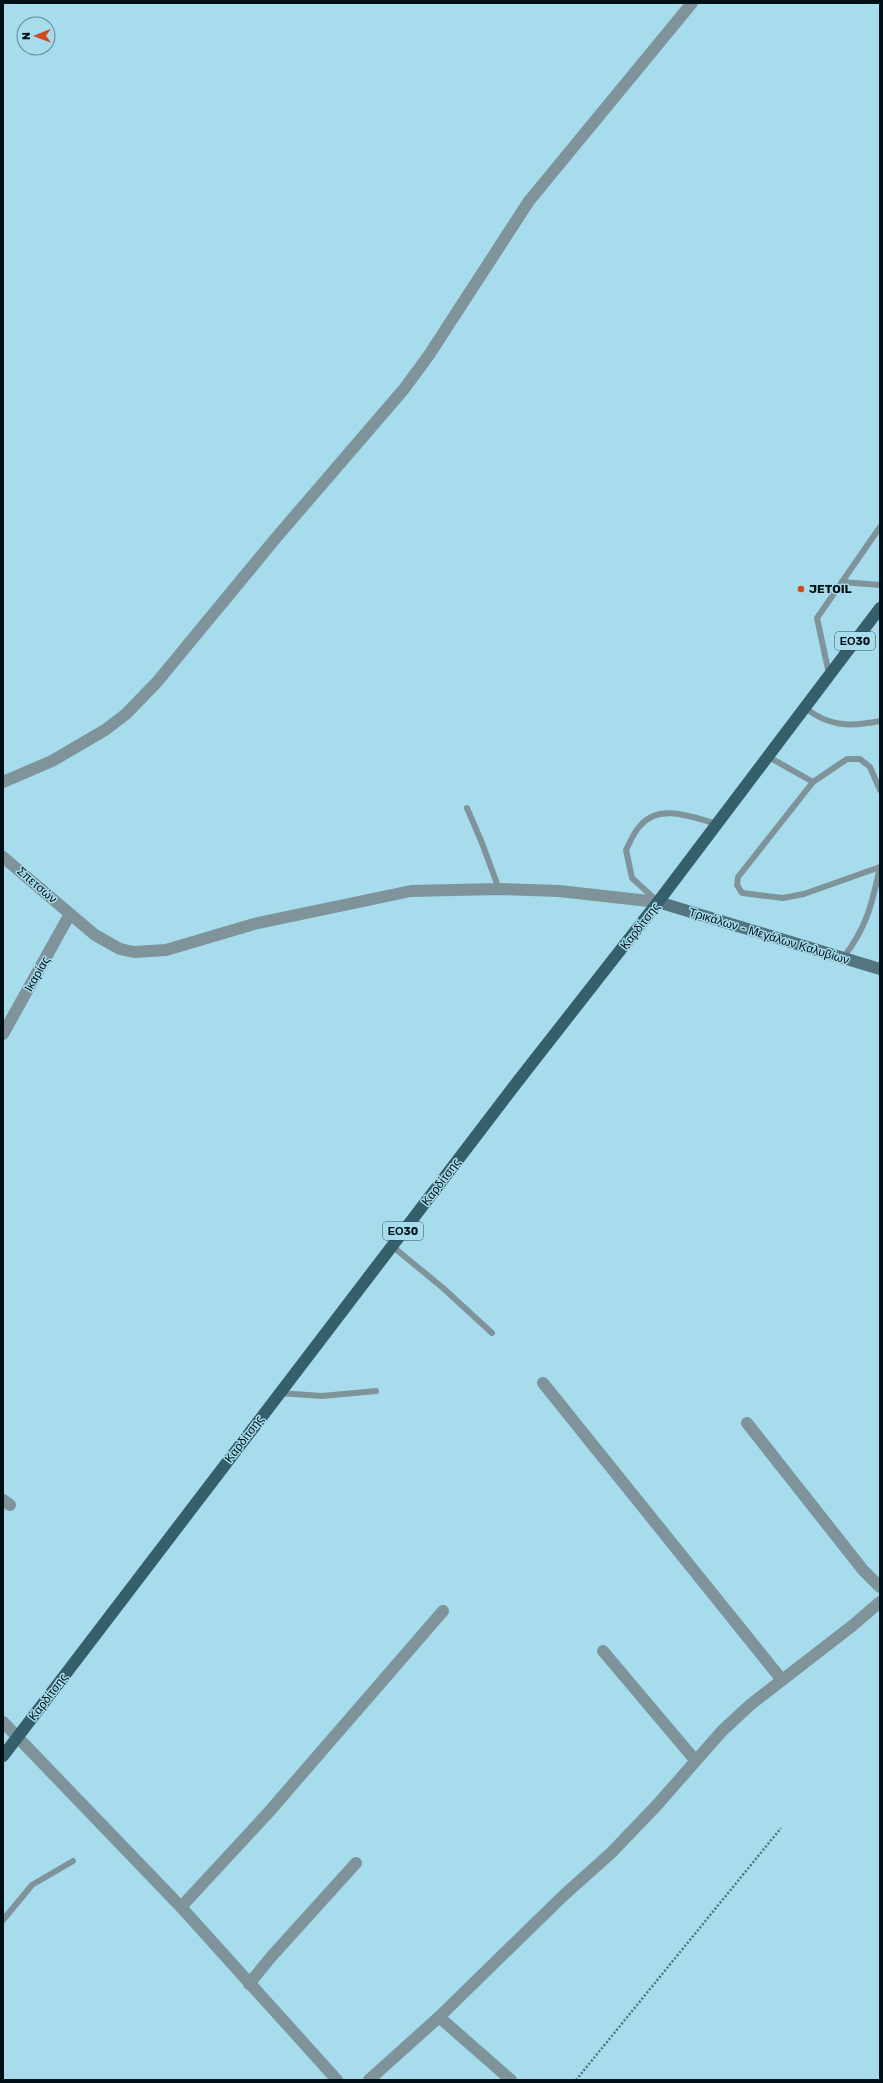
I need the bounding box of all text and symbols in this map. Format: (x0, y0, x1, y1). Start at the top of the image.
north arrow (16, 16, 56, 56)
text: N (20, 32, 33, 40)
place label: JETOIL (809, 582, 852, 596)
marker: JETOIL (796, 584, 806, 594)
road number: ΕΟ30 (835, 632, 875, 650)
street label: Σπετσών (14, 864, 60, 906)
street label: Καρδίτσης (617, 900, 663, 952)
street label: Τρικάλων - Μεγάλων Καλυβίων (687, 905, 851, 967)
street label: Ικαρίας (21, 954, 53, 994)
street label: Καρδίτσης (419, 1155, 463, 1208)
road number: ΕΟ30 (383, 1222, 423, 1240)
street label: Καρδίτσης (222, 1412, 266, 1465)
street label: Καρδίτσης (26, 1670, 70, 1723)

